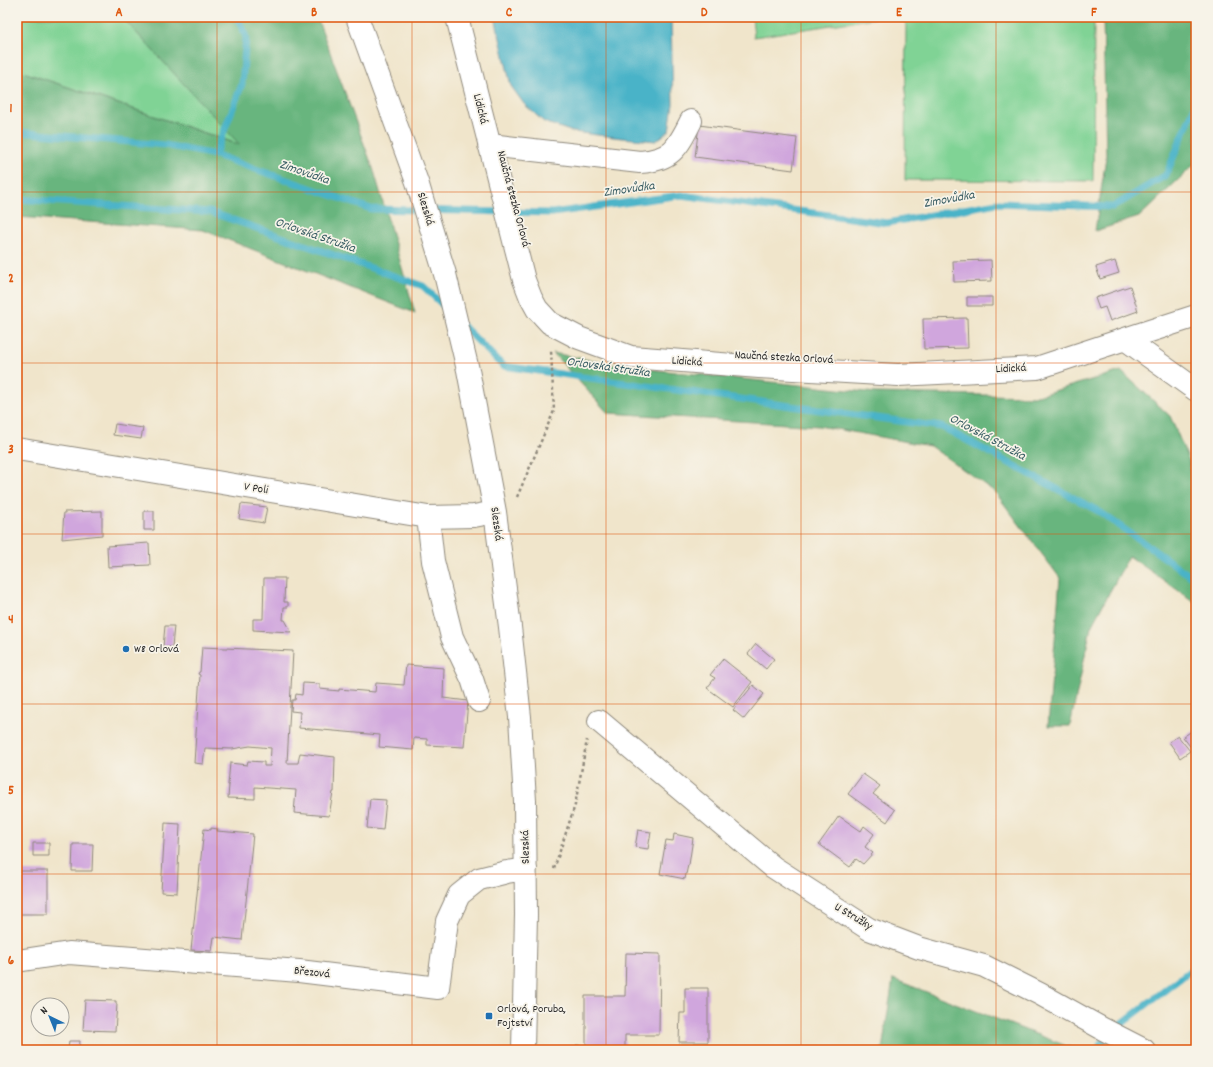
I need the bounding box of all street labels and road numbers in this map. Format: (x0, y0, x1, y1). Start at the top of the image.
street label: Lidická (468, 92, 492, 126)
street label: Naučná stezka Orlová (492, 149, 534, 249)
street label: Slezská (412, 190, 438, 228)
street label: Naučná stezka Orlová (734, 347, 834, 369)
street label: Lidická (671, 352, 703, 372)
street label: Lidická (995, 360, 1027, 378)
street label: V Poli (243, 479, 269, 499)
street label: Slezská (485, 506, 507, 542)
street label: Slezská (517, 830, 535, 864)
street label: U Stružky (831, 899, 876, 936)
street label: Březová (293, 963, 331, 983)

